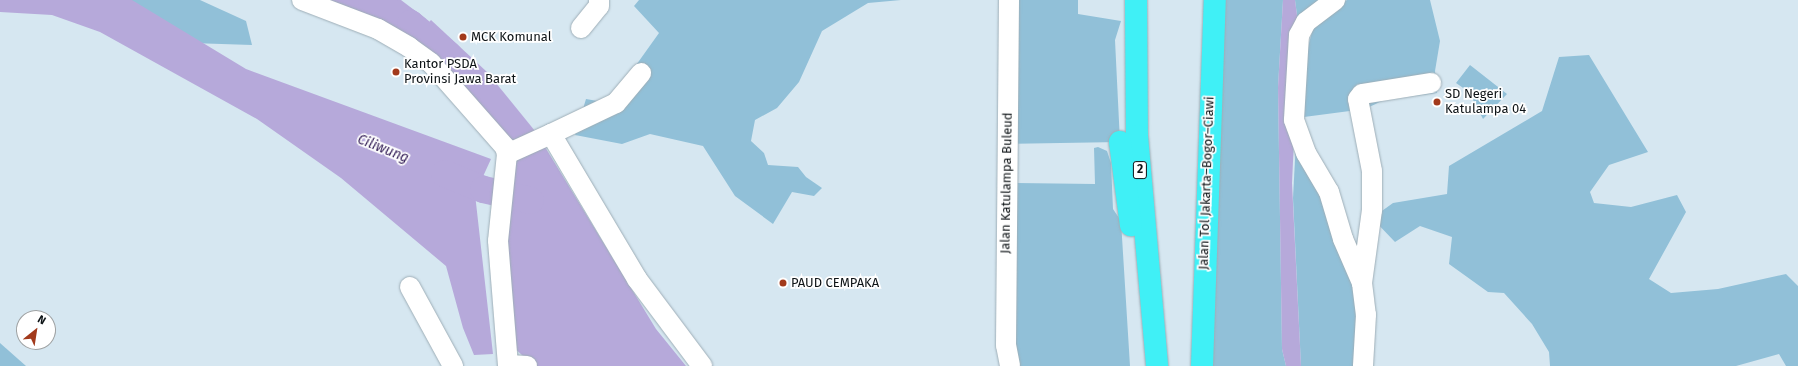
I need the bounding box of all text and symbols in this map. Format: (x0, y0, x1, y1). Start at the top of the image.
place label: MCK Komunal (471, 29, 552, 45)
marker: MCK Komunal (458, 32, 468, 42)
place label: Kantor PSDA Provinsi Jawa Barat (404, 57, 516, 88)
marker: Kantor PSDA Provinsi Jawa Barat (391, 67, 401, 77)
place label: SD Negeri Katulampa 04 (1445, 87, 1526, 118)
street label: Jalan Tol Jakarta–Bogor–Ciawi (1196, 96, 1218, 270)
marker: SD Negeri Katulampa 04 (1432, 97, 1442, 107)
street label: Jalan Katulampa Buleud (998, 112, 1016, 254)
water label: Ciliwung (355, 131, 411, 167)
road number: 2 (1132, 160, 1148, 180)
place label: PAUD CEMPAKA (791, 275, 879, 291)
marker: PAUD CEMPAKA (778, 278, 788, 288)
north arrow (16, 310, 56, 350)
text: N (35, 313, 48, 327)

